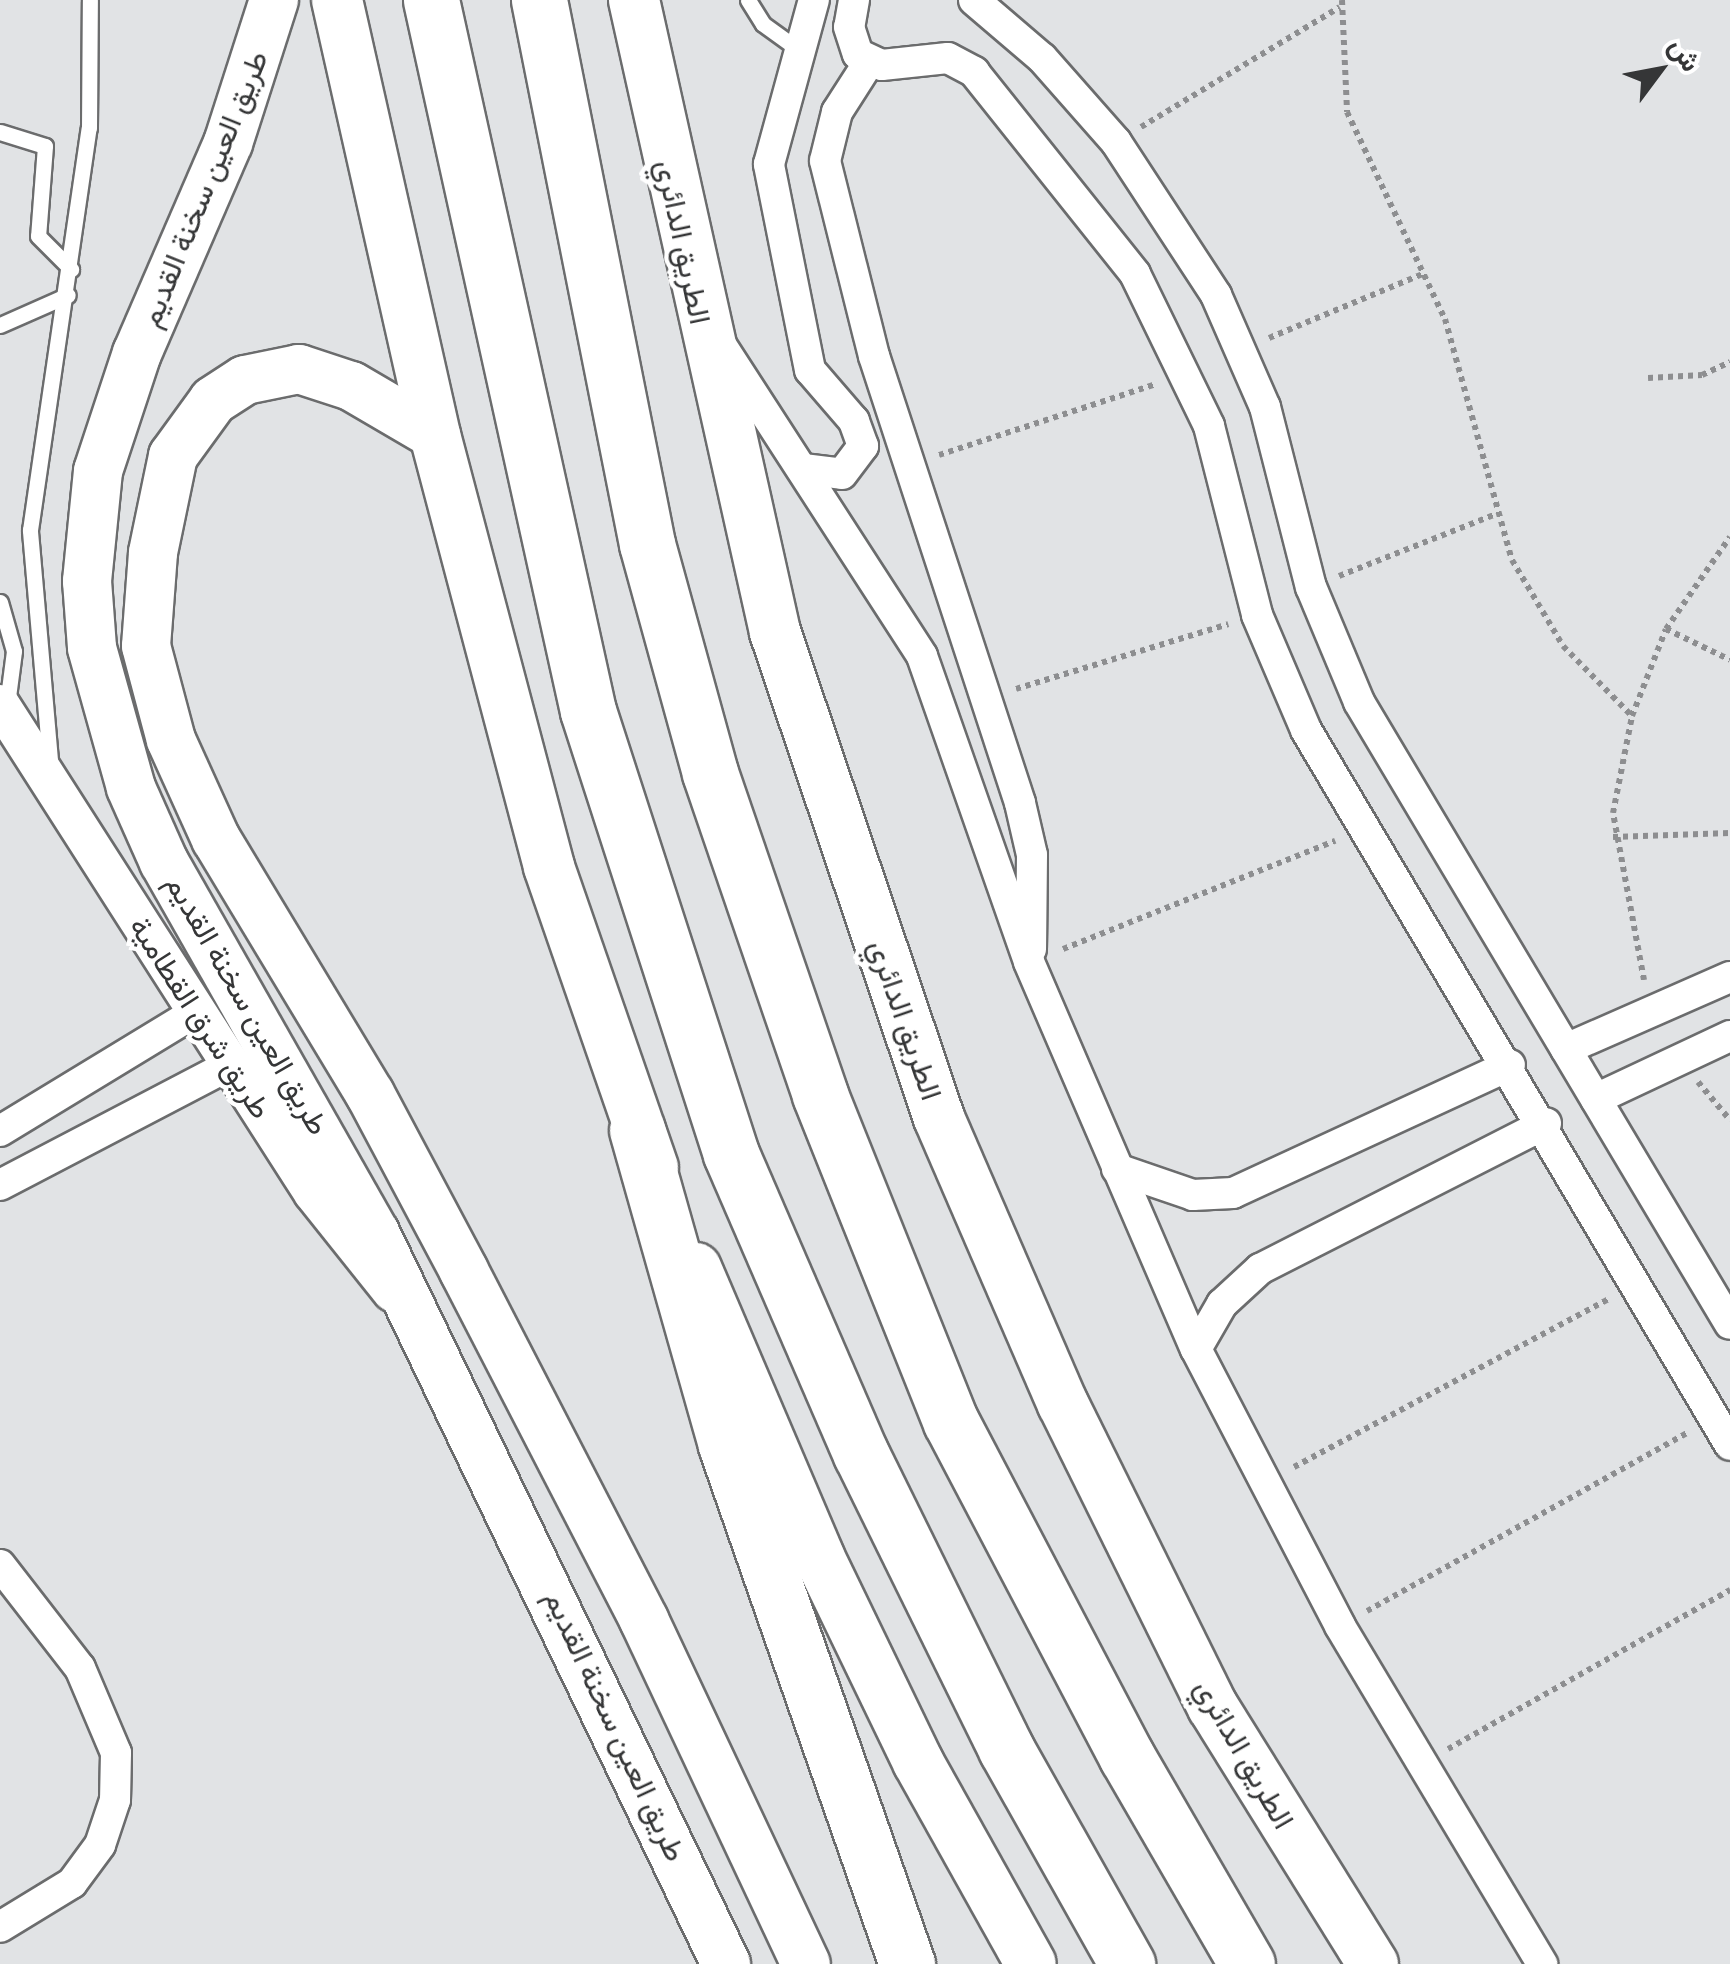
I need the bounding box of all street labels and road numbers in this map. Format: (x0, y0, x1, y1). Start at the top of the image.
street label: طريق العين سخنة القديم (132, 46, 276, 332)
street label: الطريق الدائري (648, 157, 718, 327)
street label: طريق العين سخنة القديم (158, 868, 336, 1142)
street label: طريق شرق القطامية (121, 910, 279, 1126)
street label: الطريق الدائري (861, 935, 949, 1105)
street label: طريق العين سخنة القديم (536, 1585, 694, 1867)
street label: الطريق الدائري (1187, 1673, 1301, 1835)

